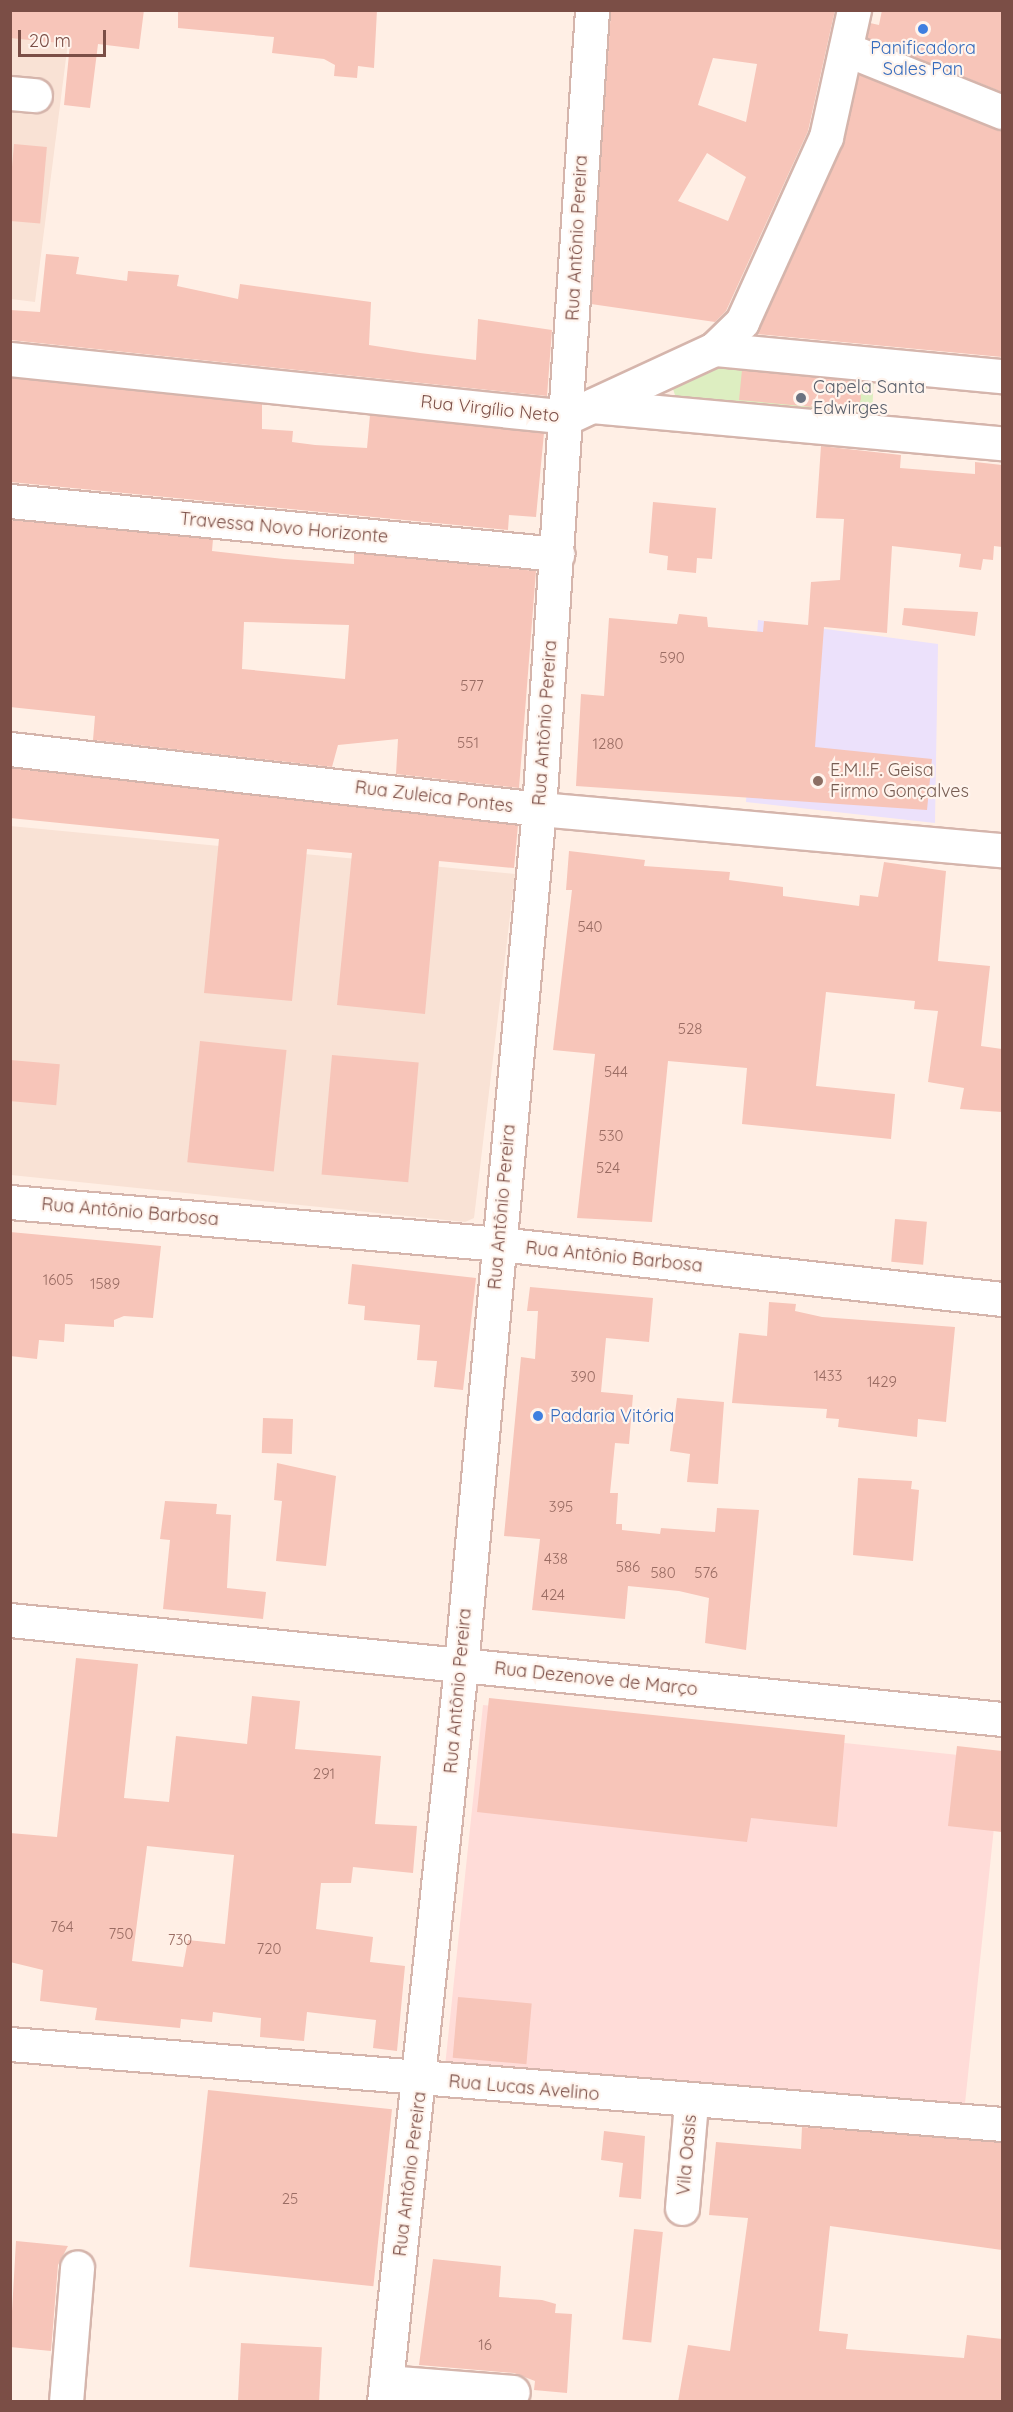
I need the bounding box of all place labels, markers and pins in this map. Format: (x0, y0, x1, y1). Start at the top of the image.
marker: Panificadora Sales Pan (916, 22, 930, 36)
place label: Panificadora Sales Pan (870, 38, 976, 80)
place label: Capela Santa Edwirges (813, 377, 925, 420)
marker: Capela Santa Edwirges (794, 391, 808, 405)
place label: E.M.I.F. Geisa Firmo Gonçalves (830, 760, 969, 802)
marker: E.M.I.F. Geisa Firmo Gonçalves (811, 774, 825, 788)
place label: Padaria Vitória (550, 1405, 674, 1427)
marker: Padaria Vitória (531, 1409, 545, 1423)

